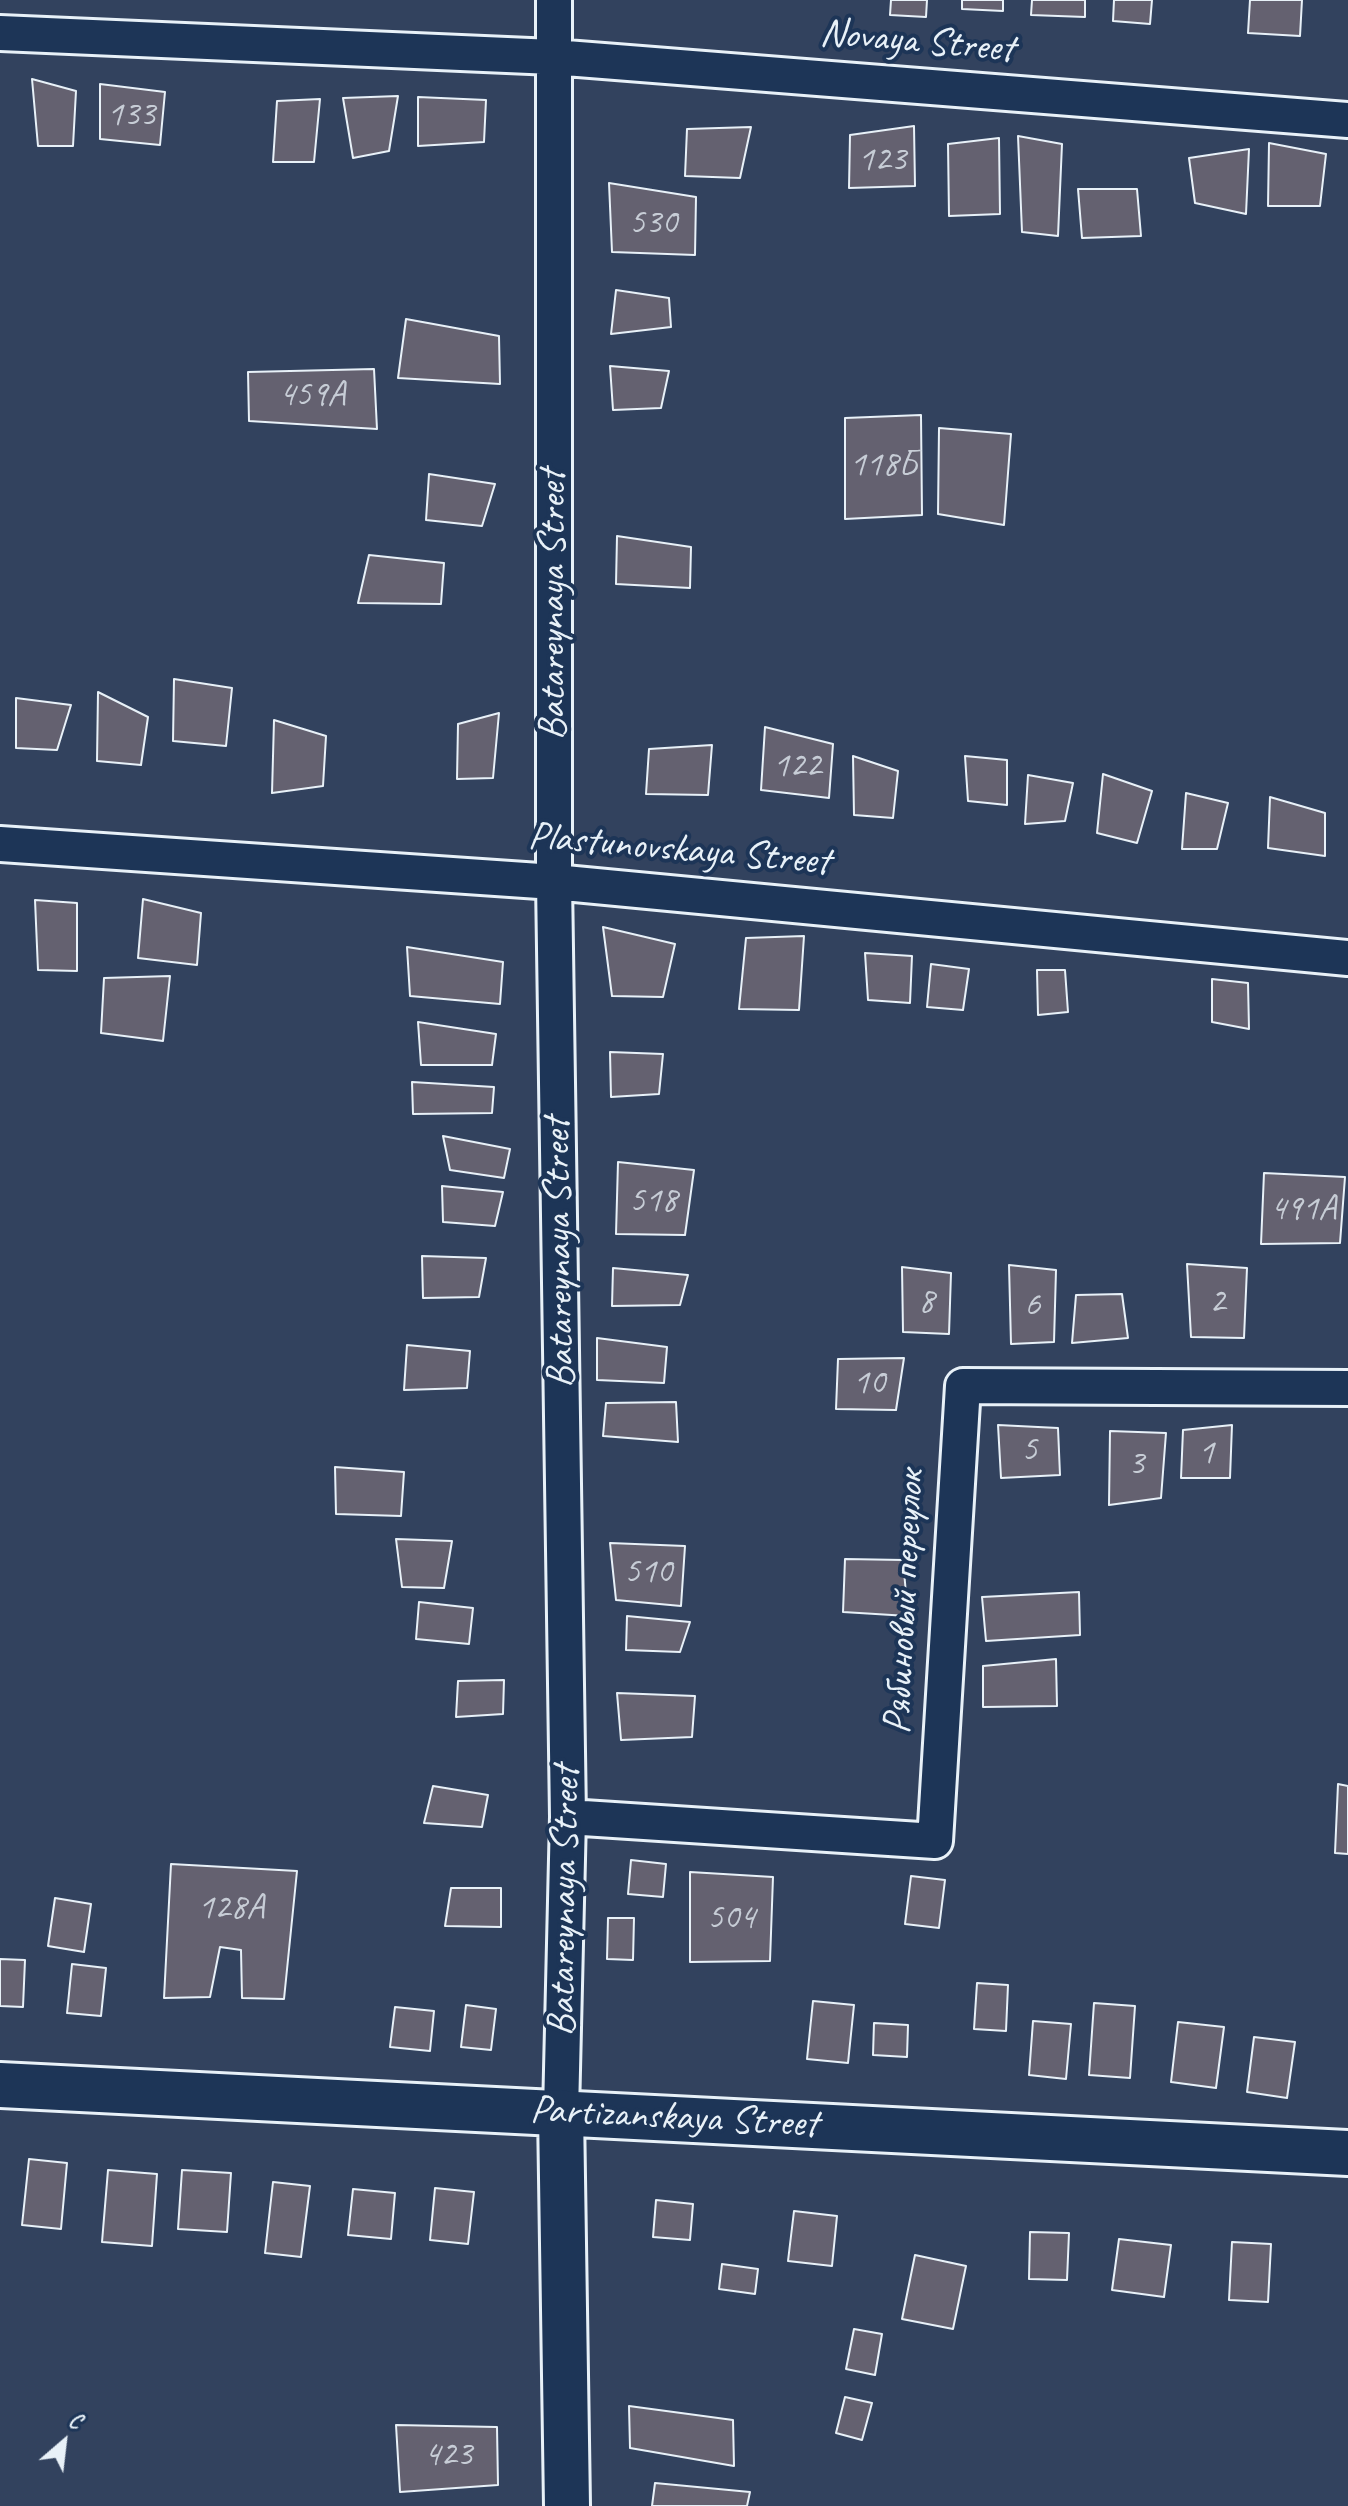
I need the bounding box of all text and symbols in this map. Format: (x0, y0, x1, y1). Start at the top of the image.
street label: Novaya Street (818, 10, 1016, 74)
house number: 133 (107, 94, 155, 138)
house number: 123 (858, 139, 906, 183)
house number: 530 (629, 202, 677, 246)
house number: 459А (279, 374, 345, 418)
house number: 118Б (850, 444, 916, 488)
street label: Batareynaya Street (530, 470, 578, 740)
house number: 122 (773, 745, 821, 789)
street label: Plastunovskaya Street (526, 813, 832, 887)
street label: Batareynaya Street (534, 1117, 586, 1389)
house number: 518 (629, 1180, 677, 1224)
house number: 491А (1270, 1188, 1336, 1232)
house number: 8 (918, 1281, 934, 1325)
house number: 2 (1209, 1281, 1225, 1325)
house number: 6 (1024, 1284, 1040, 1328)
house number: 10 (853, 1362, 885, 1406)
house number: 5 (1021, 1429, 1037, 1473)
house number: 1 (1198, 1432, 1214, 1476)
house number: 3 (1128, 1443, 1144, 1487)
street label: Рябиновый переулок (874, 1469, 936, 1735)
house number: 510 (624, 1551, 672, 1595)
street label: Batareynaya Street (539, 1765, 591, 2037)
house number: 128А (198, 1887, 264, 1931)
house number: 504 (707, 1897, 755, 1941)
street label: Partizanskaya Street (529, 2086, 819, 2150)
north arrow (24, 2402, 104, 2482)
text: С (64, 2406, 87, 2436)
house number: 423 (424, 2434, 472, 2478)

